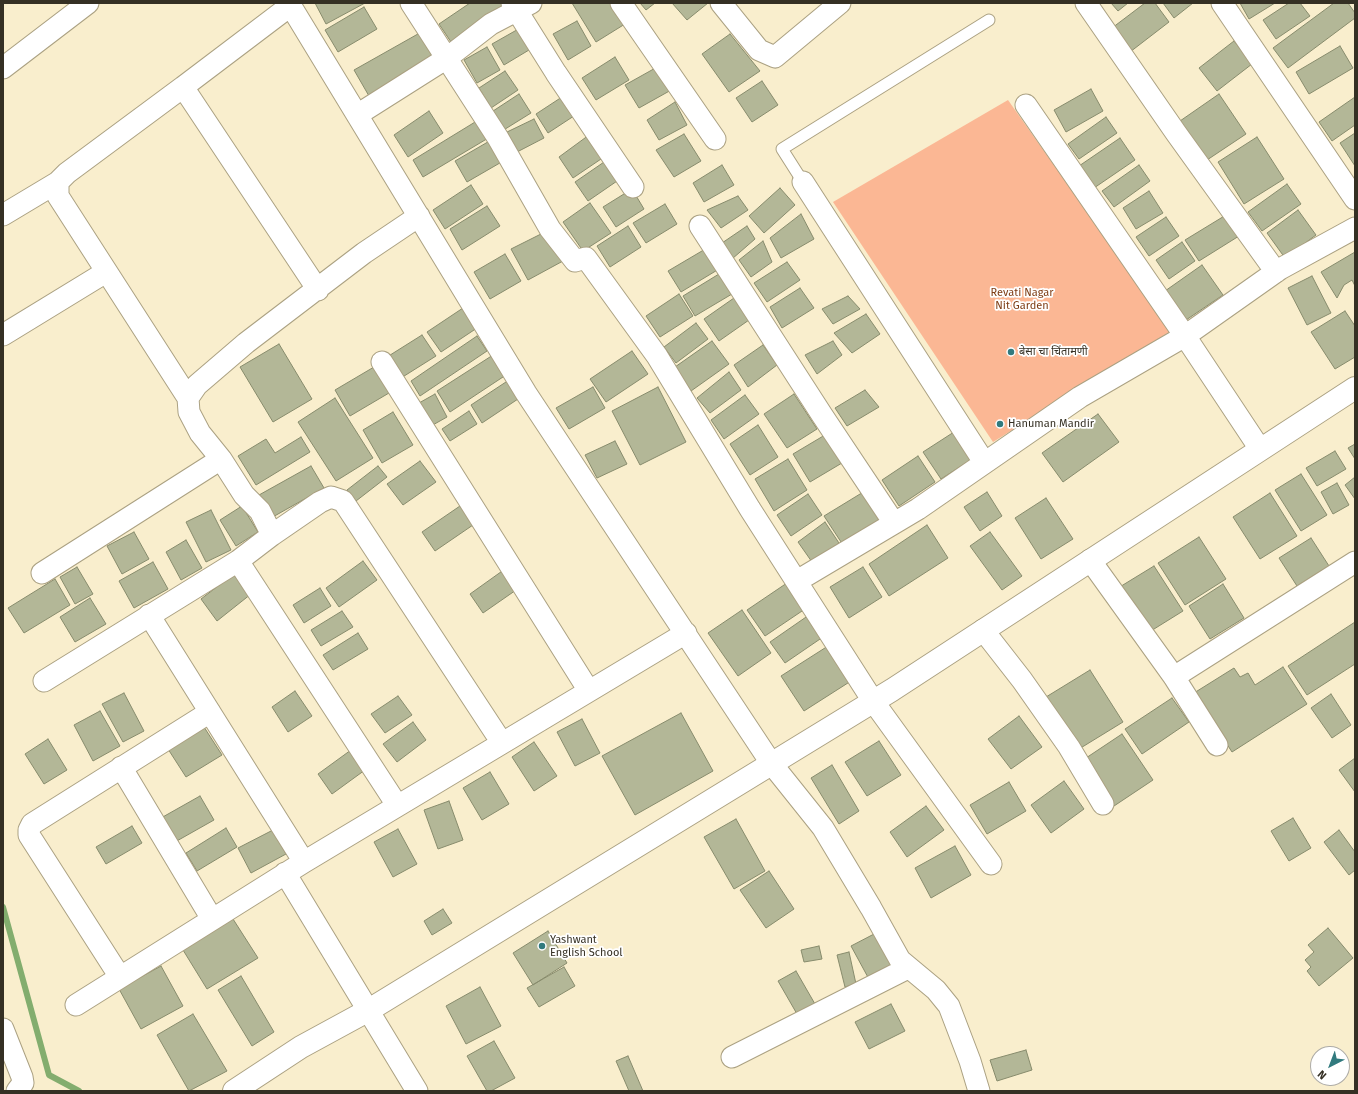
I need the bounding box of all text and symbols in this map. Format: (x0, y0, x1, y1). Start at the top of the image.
park label: Revati Nagar Nit Garden (991, 286, 1053, 312)
place label: बेसा चा चिंतामणी (1019, 345, 1088, 359)
marker: बेसा चा चिंतामणी (1006, 347, 1016, 357)
place label: Hanuman Mandir (1008, 417, 1094, 431)
marker: Hanuman Mandir (995, 419, 1005, 429)
place label: Yashwant English School (550, 933, 623, 959)
marker: Yashwant English School (537, 941, 547, 951)
north arrow (1310, 1046, 1350, 1086)
text: N (1315, 1067, 1329, 1082)

